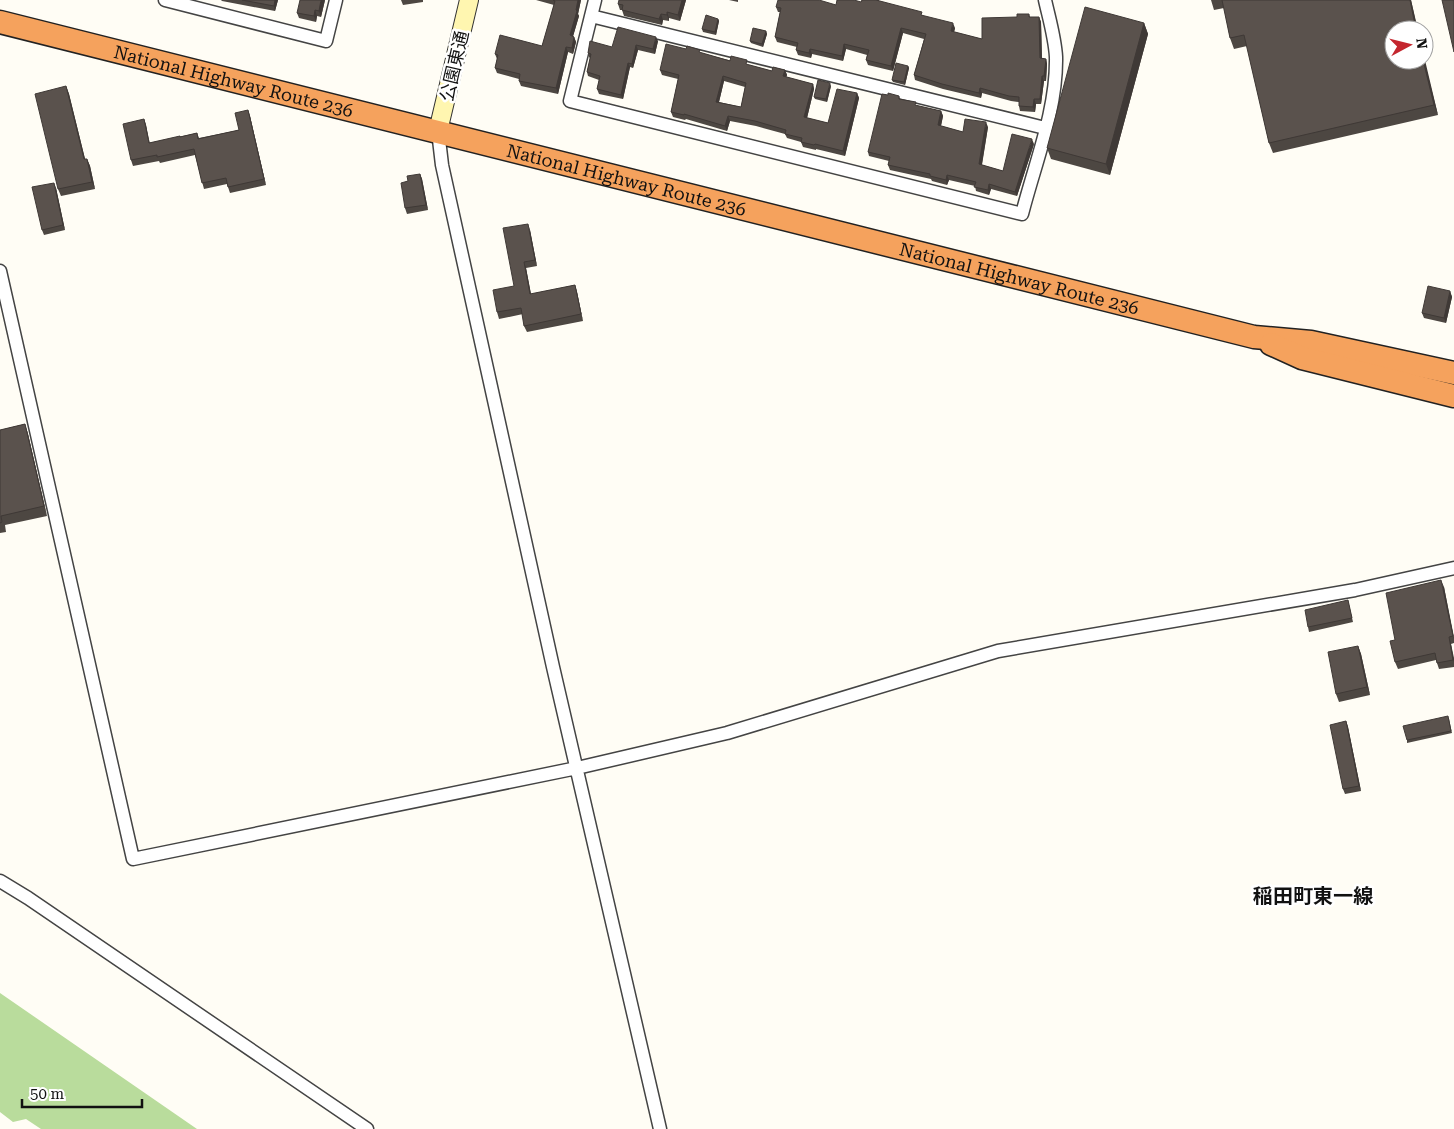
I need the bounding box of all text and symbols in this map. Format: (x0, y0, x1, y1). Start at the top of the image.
north arrow (1384, 20, 1434, 70)
street label: 公園東通 (436, 29, 472, 103)
text: N (1413, 37, 1431, 50)
street label: National Highway Route 236 (112, 41, 356, 121)
street label: National Highway Route 236 (505, 139, 748, 220)
street label: National Highway Route 236 (897, 238, 1141, 318)
district label: 稲田町東一線 (1253, 884, 1374, 908)
scale bar (22, 1076, 142, 1108)
text: 50 m (30, 1085, 65, 1103)

